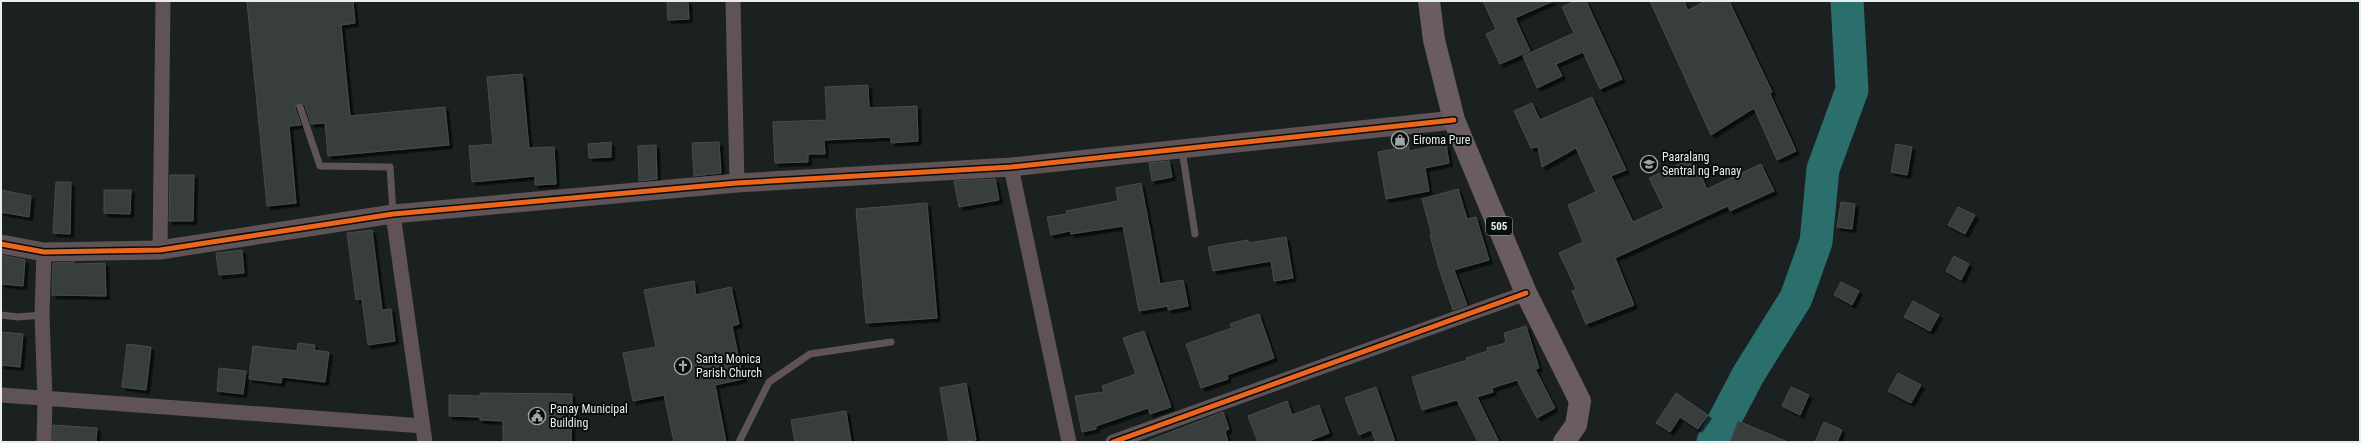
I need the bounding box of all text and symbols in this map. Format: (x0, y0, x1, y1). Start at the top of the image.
shop icon: Eiroma Pure (1390, 130, 1410, 150)
place label: Eiroma Pure (1413, 133, 1471, 147)
place label: Paaralang Sentral ng Panay (1662, 150, 1741, 178)
school or university icon: Paaralang Sentral ng Panay (1639, 154, 1659, 174)
road number: 505 (1486, 217, 1512, 235)
place label: Santa Monica Parish Church (696, 352, 762, 380)
church icon: Santa Monica Parish Church (673, 356, 693, 376)
place label: Panay Municipal Building (550, 402, 628, 430)
public building icon: Panay Municipal Building (527, 406, 547, 426)

